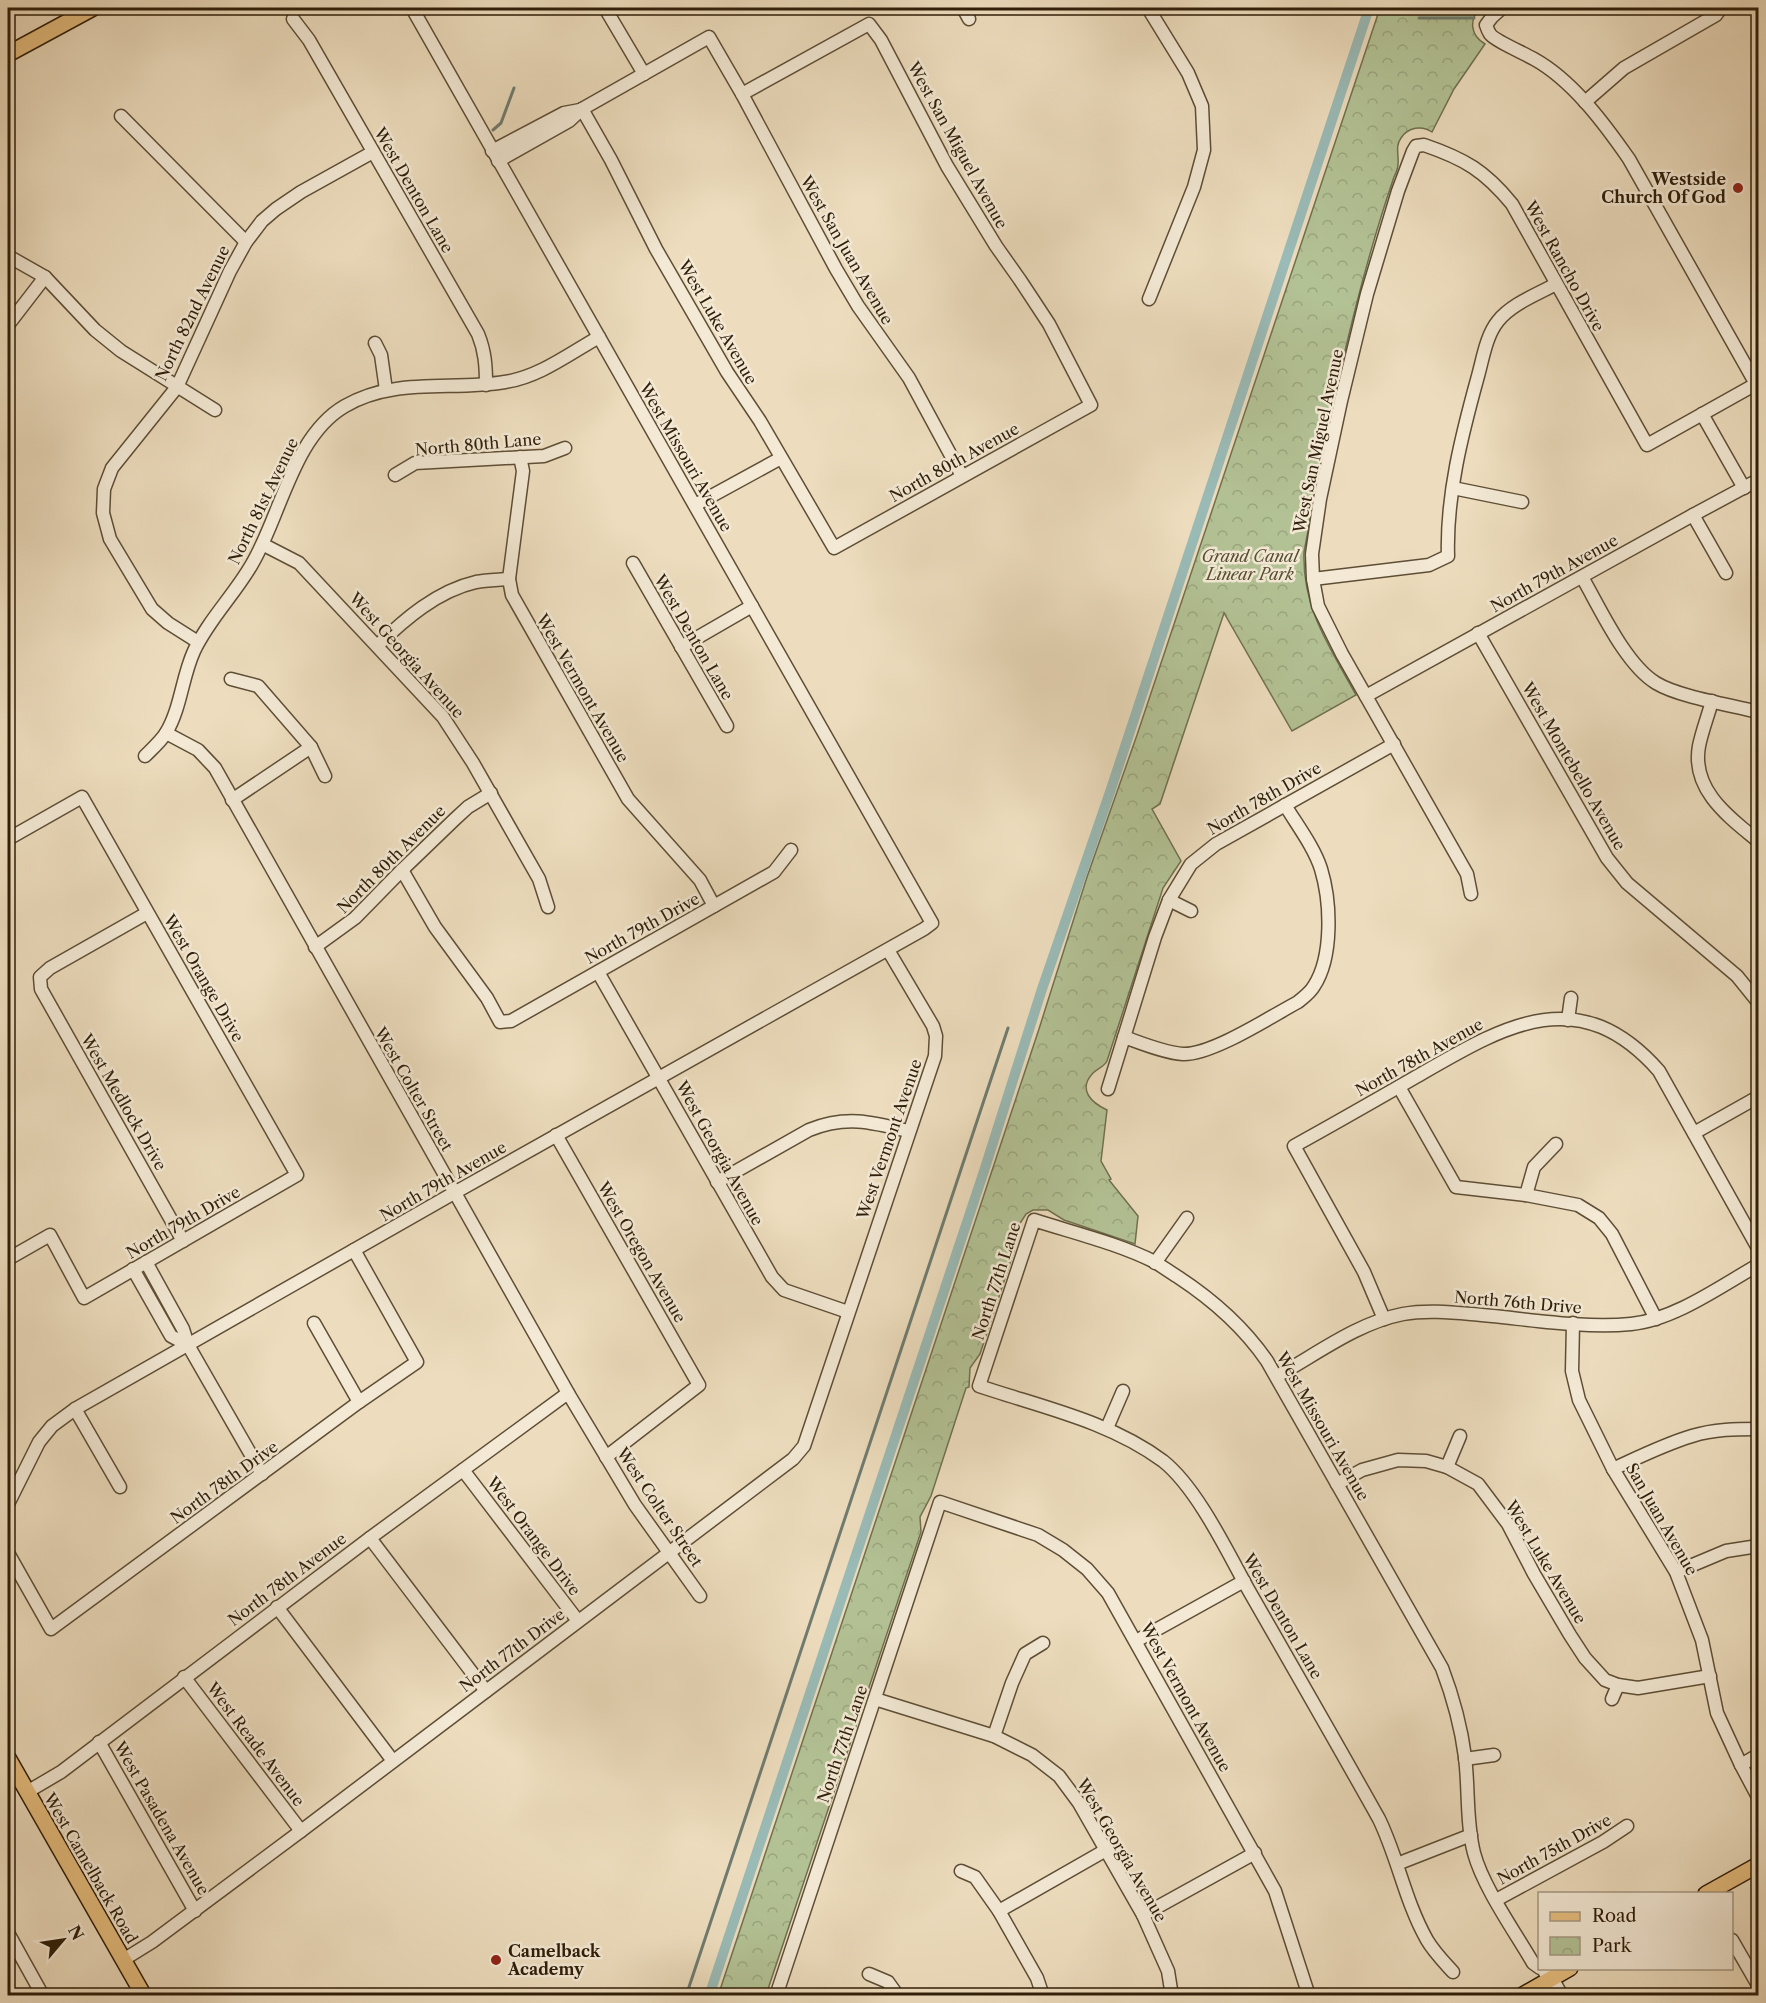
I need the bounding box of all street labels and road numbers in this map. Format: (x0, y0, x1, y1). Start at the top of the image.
street label: West San Miguel Avenue (903, 57, 1012, 232)
street label: West Denton Lane (369, 123, 458, 256)
street label: West San Juan Avenue (796, 171, 898, 328)
street label: West Rancho Drive (1520, 196, 1609, 335)
street label: North 82nd Avenue (151, 242, 233, 384)
street label: West Luke Avenue (674, 255, 762, 388)
street label: West San Miguel Avenue (1289, 347, 1347, 536)
street label: West Missouri Avenue (635, 378, 737, 535)
street label: North 80th Avenue (886, 418, 1022, 506)
street label: North 80th Lane (414, 429, 542, 459)
street label: North 81st Avenue (224, 434, 302, 568)
street label: North 79th Avenue (1487, 530, 1621, 616)
street label: West Denton Lane (649, 570, 738, 703)
street label: West Georgia Avenue (345, 587, 469, 722)
street label: West Vermont Avenue (532, 609, 634, 766)
street label: West Montebello Avenue (1517, 678, 1630, 854)
street label: North 78th Drive (1203, 757, 1325, 839)
street label: North 80th Avenue (333, 801, 449, 917)
street label: North 79th Drive (581, 888, 703, 968)
street label: West Orange Drive (159, 910, 249, 1045)
street label: North 78th Avenue (1352, 1014, 1486, 1100)
street label: West Colter Street (370, 1023, 458, 1155)
street label: West Medlock Drive (76, 1029, 171, 1174)
street label: West Vermont Avenue (852, 1056, 926, 1223)
street label: West Georgia Avenue (671, 1076, 768, 1229)
street label: North 79th Avenue (376, 1137, 510, 1225)
street label: West Oregon Avenue (593, 1177, 691, 1326)
street label: North 79th Drive (123, 1181, 243, 1263)
street label: North 77th Lane (968, 1219, 1025, 1343)
street label: North 76th Drive (1454, 1286, 1583, 1318)
street label: West Missouri Avenue (1272, 1347, 1374, 1504)
street label: North 78th Drive (166, 1436, 282, 1528)
street label: West Colter Street (612, 1443, 707, 1571)
street label: San Juan Avenue (1622, 1459, 1702, 1579)
street label: West Orange Drive (482, 1472, 585, 1599)
street label: West Luke Avenue (1501, 1496, 1591, 1627)
street label: North 78th Avenue (224, 1528, 350, 1630)
street label: West Denton Lane (1238, 1549, 1327, 1682)
street label: North 77th Drive (455, 1604, 569, 1696)
street label: West Vermont Avenue (1136, 1618, 1235, 1775)
street label: West Reade Avenue (202, 1677, 309, 1810)
street label: North 77th Lane (813, 1683, 871, 1805)
street label: West Pasadena Avenue (109, 1737, 214, 1898)
street label: West Georgia Avenue (1072, 1774, 1171, 1925)
street label: West Camelback Road (39, 1788, 142, 1947)
street label: North 75th Drive (1493, 1809, 1615, 1889)

